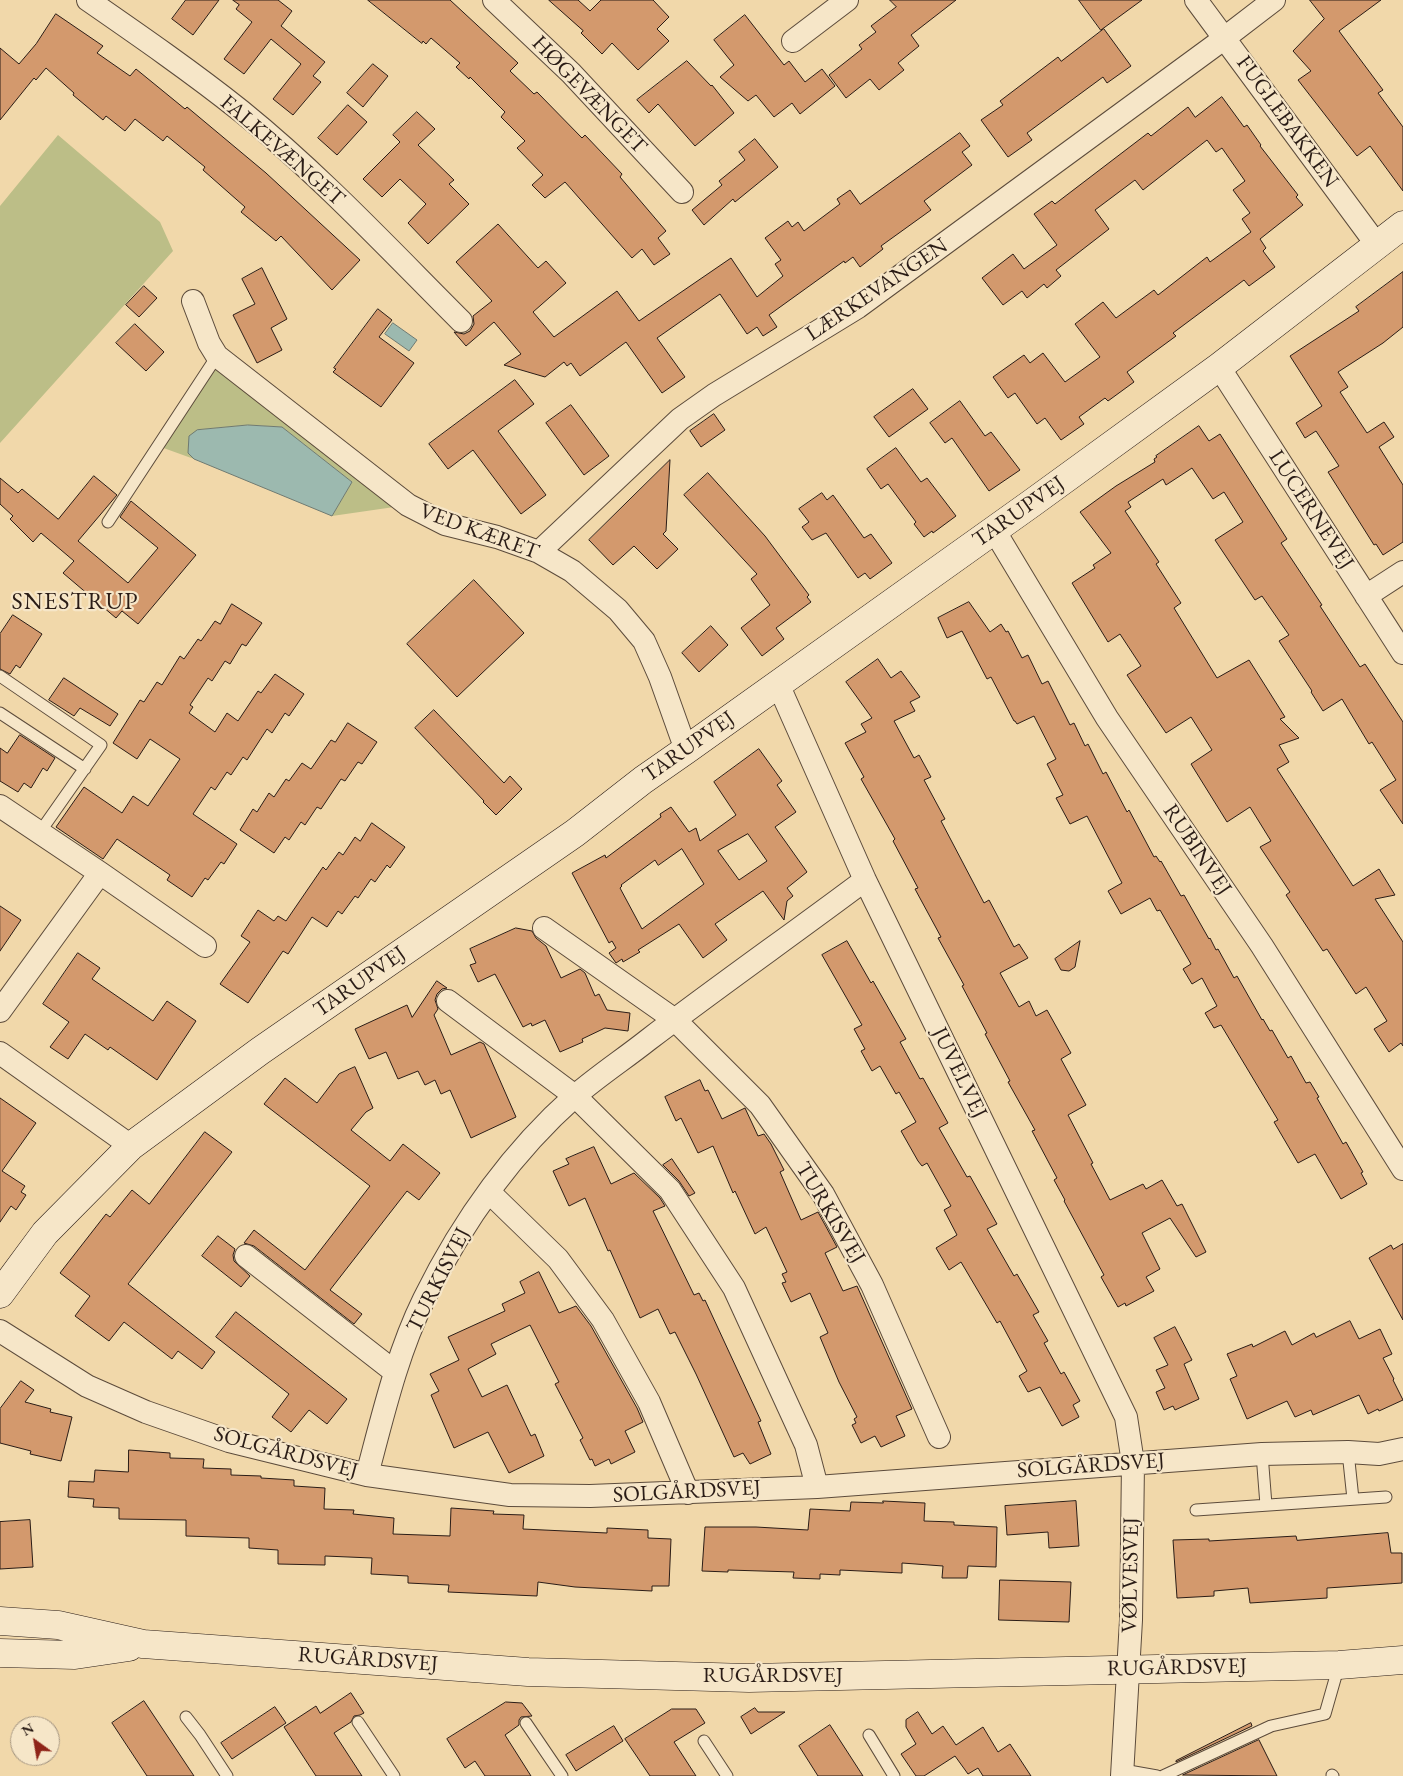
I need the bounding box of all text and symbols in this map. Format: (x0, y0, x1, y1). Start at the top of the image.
street label: HØGEVÆNGET (526, 30, 652, 160)
street label: FUGLEBAKKEN (1230, 51, 1344, 193)
street label: FALKEVÆNGET (214, 90, 350, 212)
street label: LÆRKEVANGEN (801, 233, 953, 347)
street label: LUCERNEVEJ (1263, 445, 1359, 575)
street label: TARUPVEJ (968, 471, 1070, 553)
street label: VED KÆRET (416, 498, 542, 566)
district label: SNESTRUP (10, 588, 140, 616)
street label: TARUPVEJ (638, 706, 740, 788)
street label: RUBINVEJ (1157, 799, 1237, 901)
street label: TARUPVEJ (309, 941, 411, 1023)
street label: JUVELVEJ (926, 1023, 992, 1123)
street label: TURKISVEJ (789, 1157, 871, 1269)
street label: TURKISVEJ (401, 1223, 477, 1337)
street label: SOLGÅRDSVEJ (211, 1421, 361, 1485)
street label: SOLGÅRDSVEJ (1016, 1448, 1166, 1484)
street label: SOLGÅRDSVEJ (612, 1475, 762, 1509)
street label: VØLVESVEJ (1117, 1517, 1145, 1633)
street label: RUGÅRDSVEJ (297, 1642, 439, 1678)
street label: RUGÅRDSVEJ (1107, 1654, 1247, 1682)
street label: RUGÅRDSVEJ (703, 1663, 843, 1689)
north arrow (10, 1716, 60, 1766)
text: N (18, 1718, 37, 1740)

